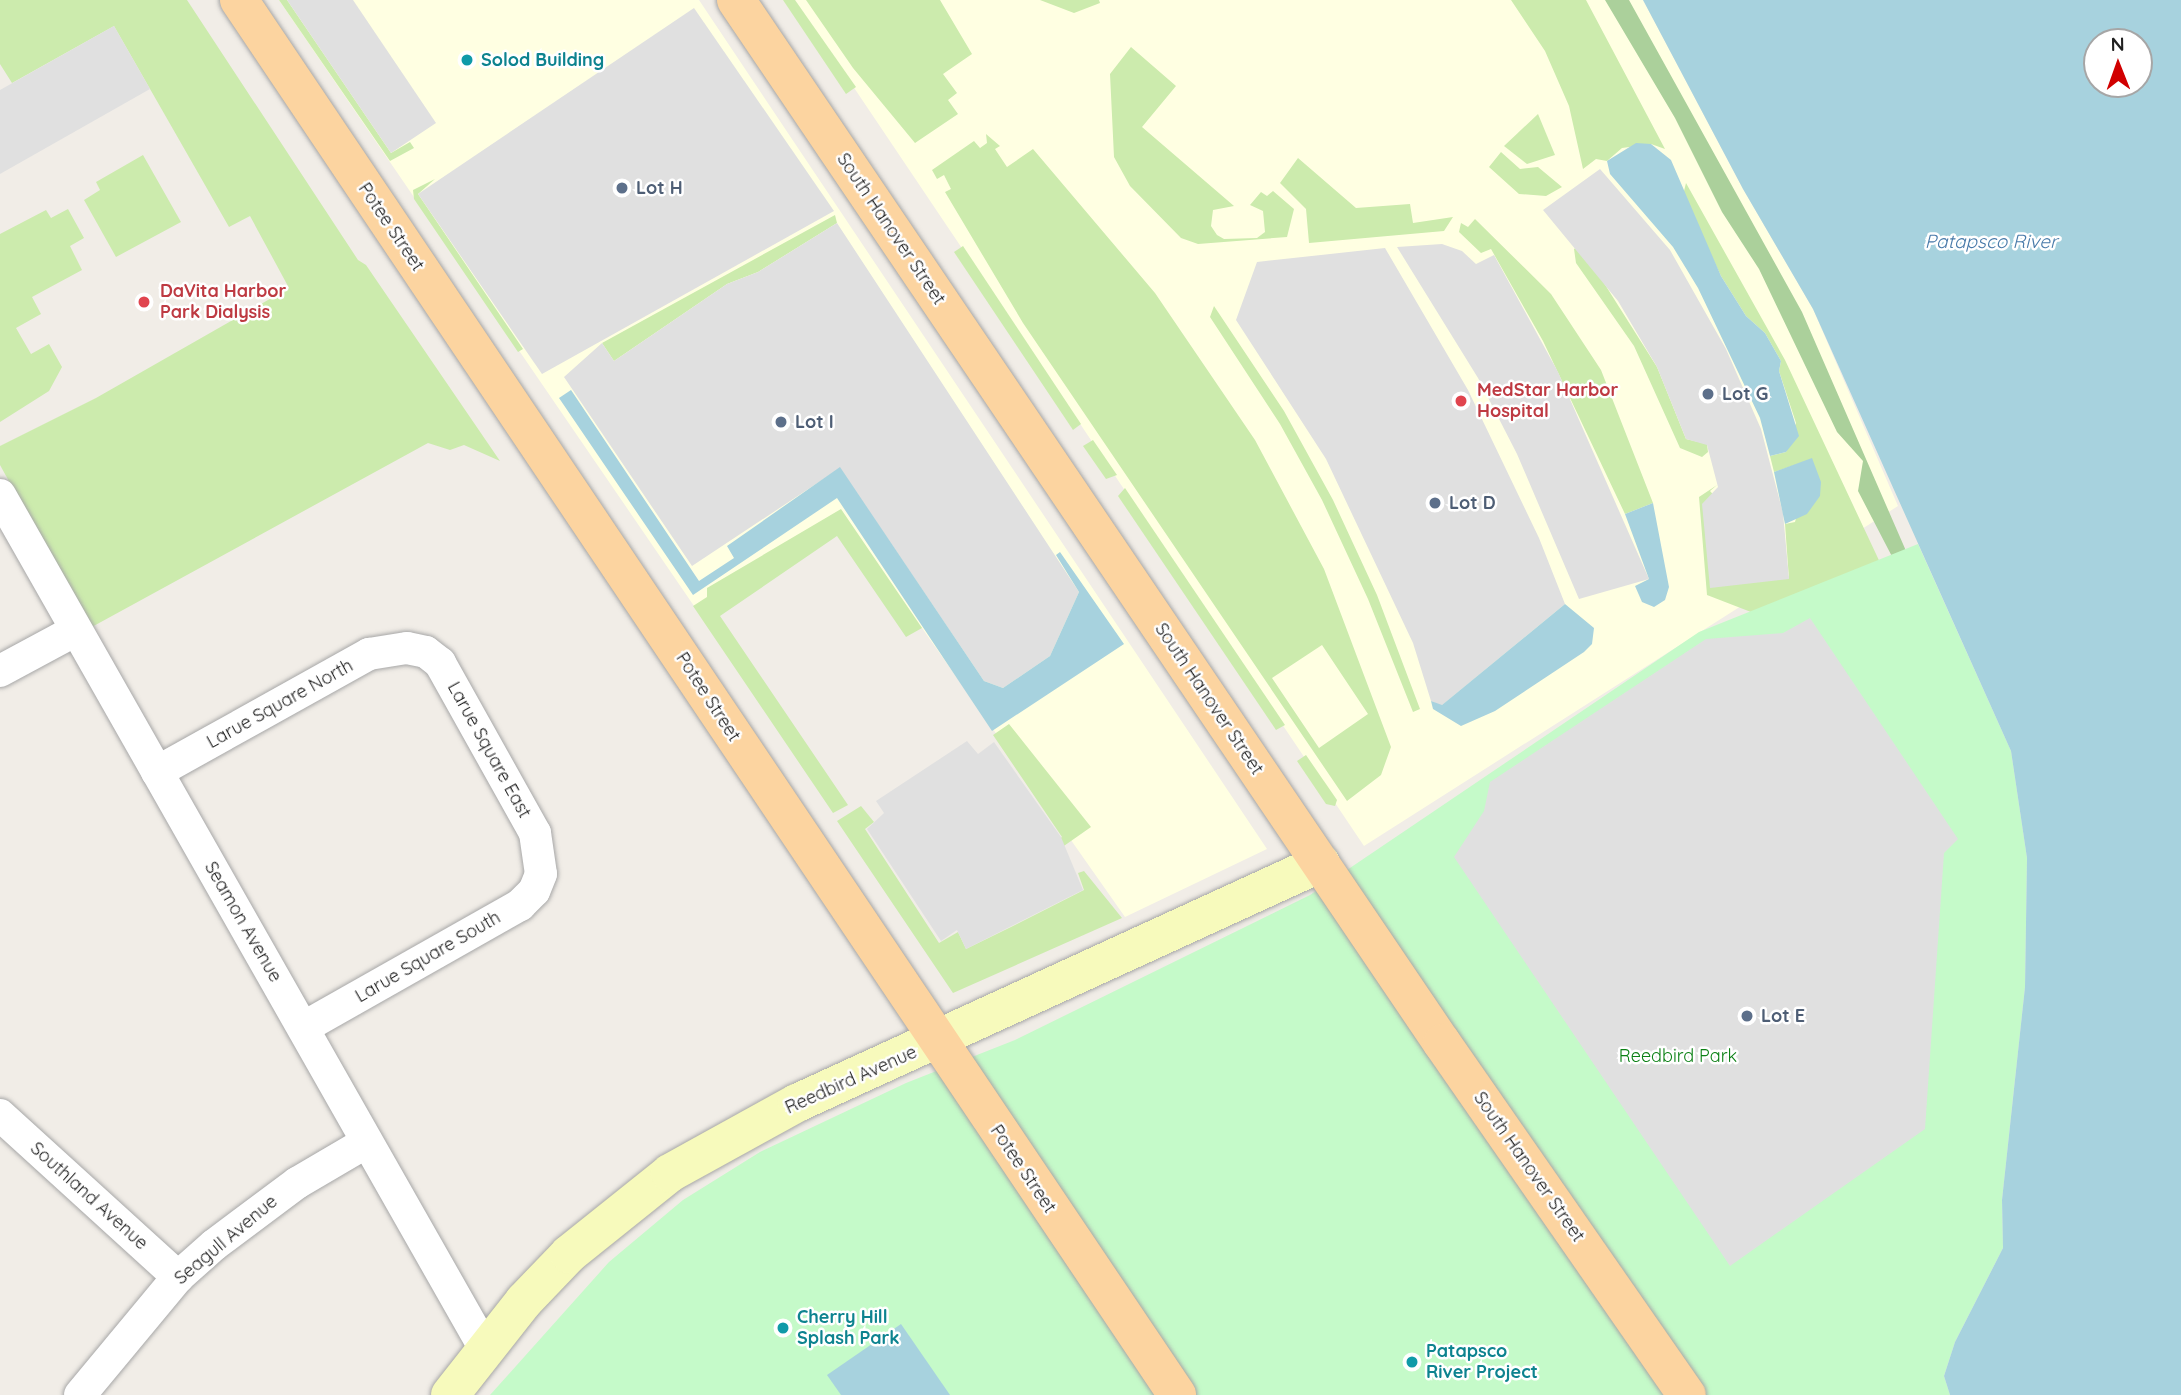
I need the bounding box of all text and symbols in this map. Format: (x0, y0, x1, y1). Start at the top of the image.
north arrow (2083, 28, 2153, 98)
text: N (2110, 32, 2125, 56)
place label: Solod Building (481, 49, 604, 71)
marker: Solod Building (459, 52, 475, 68)
street label: South Hanover Street (832, 149, 950, 309)
place label: Lot H (636, 177, 683, 199)
street label: Potee Street (354, 179, 428, 275)
marker: Lot H (614, 180, 630, 196)
water label: Patapsco River (1925, 231, 2057, 253)
place label: DaVita Harbor Park Dialysis (160, 281, 286, 324)
marker: DaVita Harbor Park Dialysis (134, 292, 154, 312)
place label: MedStar Harbor Hospital (1477, 380, 1618, 422)
place label: Lot G (1722, 383, 1768, 405)
marker: Lot G (1700, 386, 1716, 402)
marker: MedStar Harbor Hospital (1451, 391, 1471, 411)
place label: Lot I (795, 411, 834, 433)
marker: Lot I (773, 414, 789, 430)
place label: Lot D (1449, 492, 1496, 514)
marker: Lot D (1427, 495, 1443, 511)
street label: South Hanover Street (1150, 619, 1268, 779)
street label: Potee Street (671, 648, 745, 746)
street label: Larue Square North (203, 655, 357, 753)
street label: Larue Square East (443, 678, 535, 822)
street label: Seamon Avenue (200, 858, 286, 986)
street label: Larue Square South (352, 907, 504, 1007)
place label: Lot E (1761, 1005, 1805, 1027)
marker: Lot E (1739, 1008, 1755, 1024)
street label: Reedbird Avenue (782, 1041, 920, 1119)
park label: Reedbird Park (1619, 1045, 1737, 1067)
street label: South Hanover Street (1469, 1088, 1589, 1246)
street label: Potee Street (986, 1121, 1060, 1217)
street label: Southland Avenue (26, 1138, 152, 1254)
street label: Seagull Avenue (170, 1191, 282, 1289)
place label: Cherry Hill Splash Park (797, 1307, 900, 1350)
marker: Cherry Hill Splash Park (775, 1320, 791, 1336)
place label: Patapsco River Project (1426, 1341, 1538, 1384)
marker: Patapsco River Project (1404, 1354, 1420, 1370)

